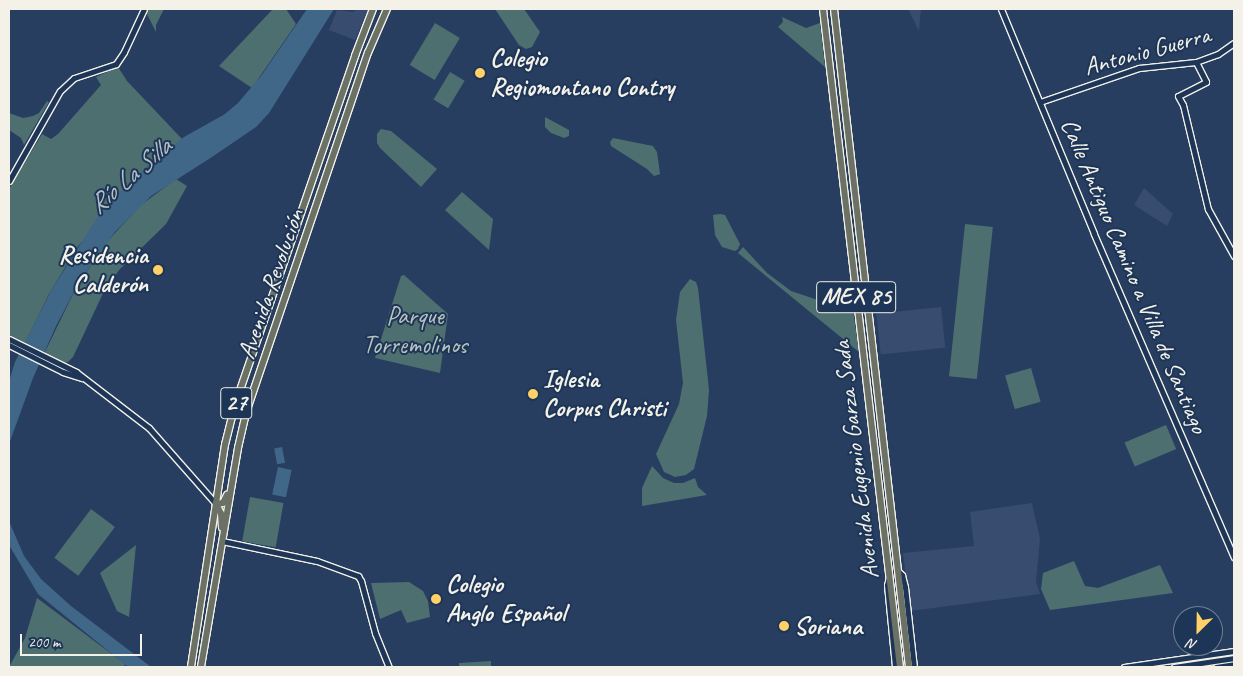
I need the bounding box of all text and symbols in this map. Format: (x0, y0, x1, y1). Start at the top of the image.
street label: Antonio Guerra (1081, 20, 1213, 82)
place label: Colegio Regiomontano Contry (490, 44, 674, 103)
marker: Colegio Regiomontano Contry (474, 67, 486, 79)
street label: Calle Antiguo Camino a Villa de Santiago (1054, 114, 1214, 438)
water label: Río La Silla (82, 131, 178, 221)
street label: Avenida Revolución (231, 205, 311, 363)
place label: Residencia Calderón (59, 241, 148, 300)
marker: Residencia Calderón (152, 264, 164, 276)
road number: MEX 85 (816, 276, 896, 318)
park label: Parque Torremolinos (363, 302, 467, 361)
street label: Avenida Eugenio Garza Sada (826, 339, 886, 581)
place label: Iglesia Corpus Christi (543, 365, 666, 424)
road number: 27 (220, 382, 252, 424)
marker: Iglesia Corpus Christi (527, 388, 539, 400)
place label: Colegio Anglo Español (446, 570, 566, 629)
marker: Colegio Anglo Español (430, 593, 442, 605)
north arrow (1173, 606, 1223, 656)
place label: Soriana (794, 611, 862, 641)
marker: Soriana (778, 620, 790, 632)
scale bar (22, 624, 145, 656)
text: 200 m (28, 633, 60, 652)
text: N (1185, 635, 1200, 654)

